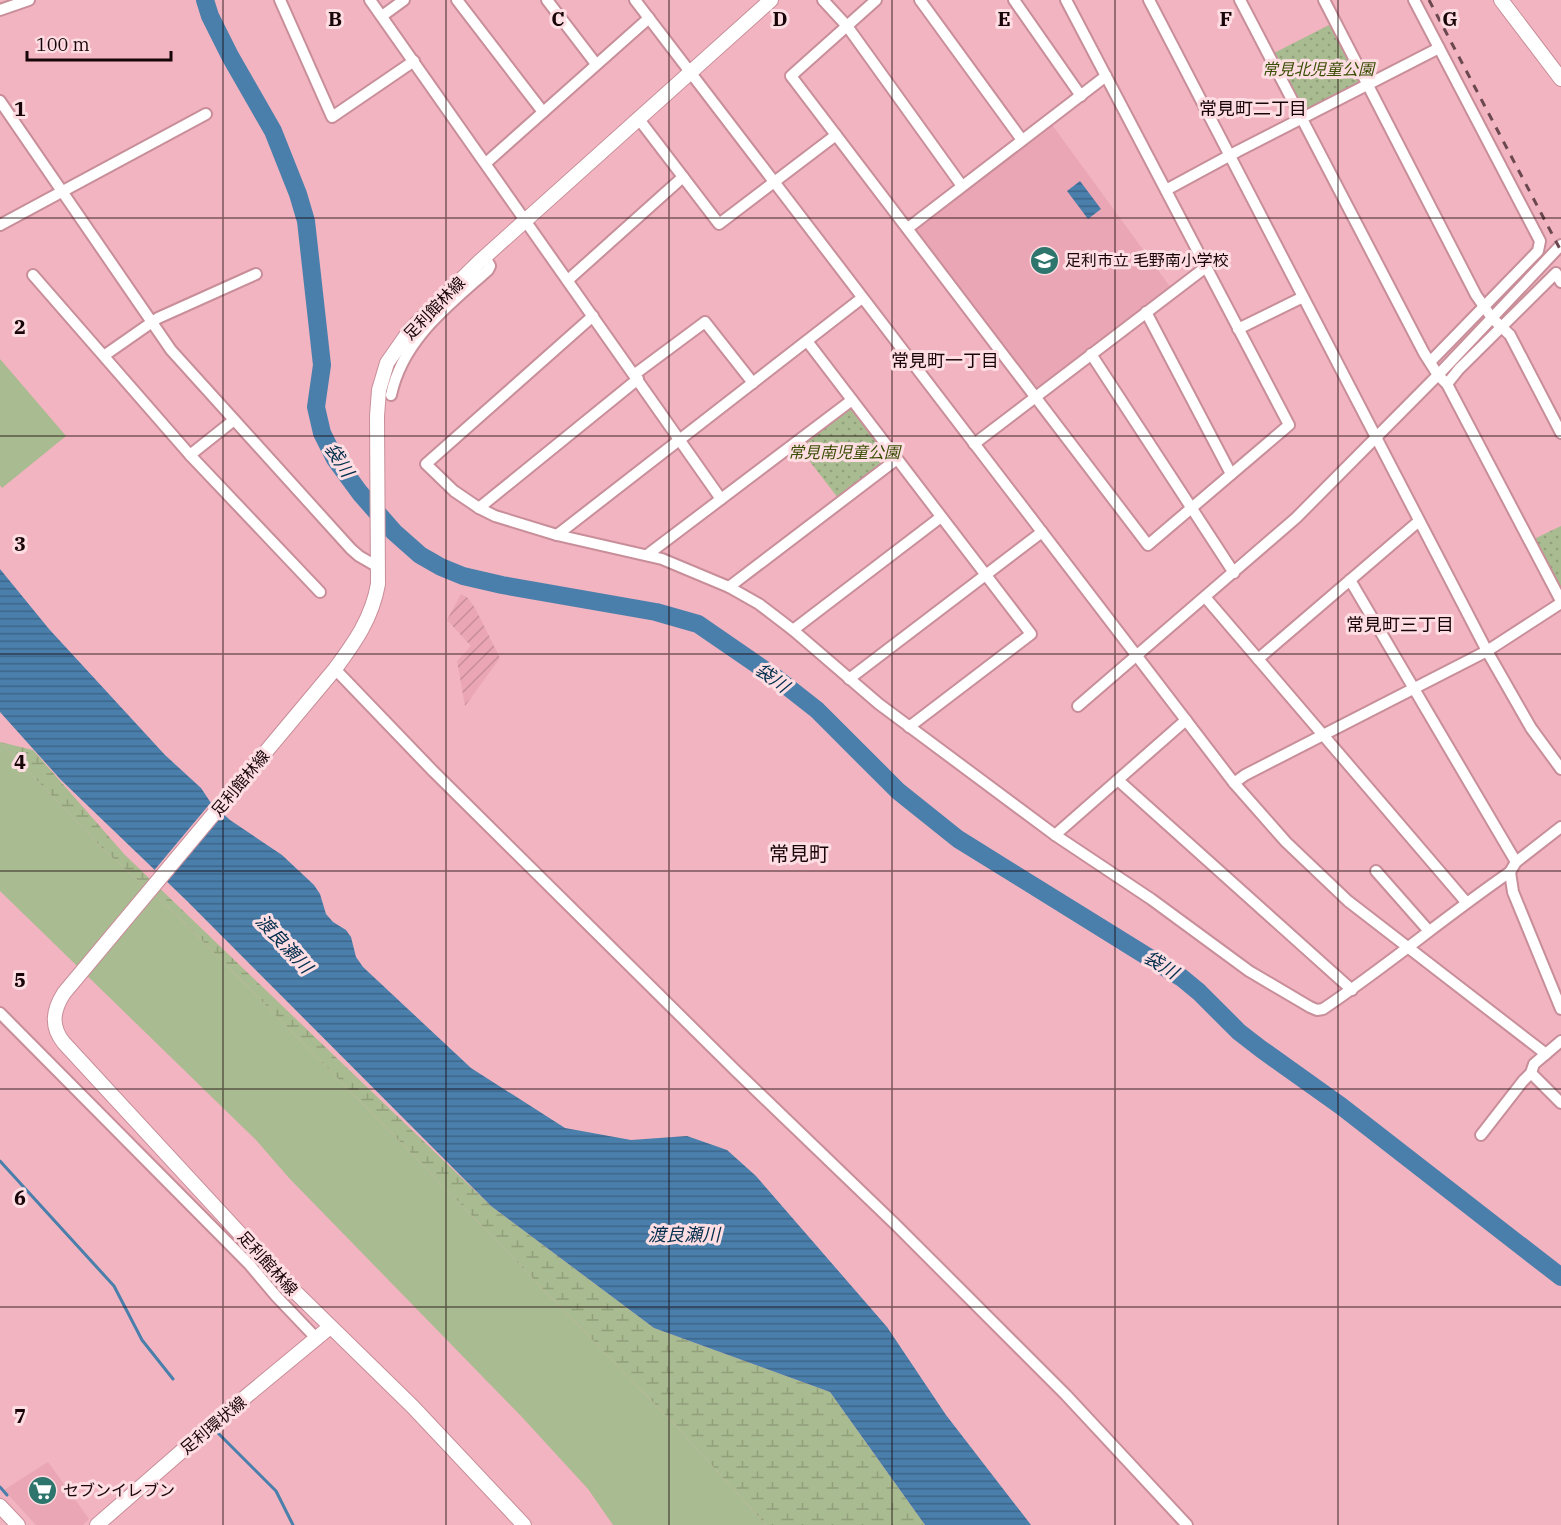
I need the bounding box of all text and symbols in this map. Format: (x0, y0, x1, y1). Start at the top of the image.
text: B (328, 5, 342, 32)
text: C (551, 5, 565, 32)
text: D (772, 5, 788, 32)
text: E (997, 5, 1011, 32)
text: F (1220, 5, 1232, 32)
text: G (1442, 5, 1458, 32)
scale bar (27, 24, 171, 62)
text: 100 m (36, 33, 90, 56)
park label: 常見北児童公園 (1262, 59, 1376, 79)
text: 1 (14, 95, 26, 122)
district label: 常見町二丁目 (1199, 97, 1307, 120)
school or university icon: 足利市立 毛野南小学校 (1028, 244, 1060, 276)
place label: 足利市立 毛野南小学校 (1065, 250, 1229, 270)
street label: 足利館林線 (399, 272, 469, 344)
text: 2 (14, 313, 26, 340)
district label: 常見町一丁目 (891, 349, 999, 372)
water label: 袋川 (320, 438, 360, 483)
park label: 常見南児童公園 (788, 442, 902, 462)
text: 3 (14, 530, 26, 557)
district label: 常見町三丁目 (1346, 613, 1454, 636)
water label: 袋川 (751, 658, 795, 699)
street label: 足利館林線 (207, 746, 273, 820)
text: 4 (14, 748, 26, 775)
district label: 常見町 (769, 840, 829, 867)
water label: 渡良瀬川 (251, 909, 319, 979)
water label: 袋川 (1140, 945, 1184, 985)
text: 5 (14, 966, 26, 993)
text: 6 (14, 1184, 26, 1211)
water label: 渡良瀬川 (648, 1223, 722, 1246)
street label: 足利館林線 (234, 1227, 302, 1299)
street label: 足利環状線 (176, 1392, 250, 1458)
text: 7 (14, 1402, 26, 1429)
supermarket icon: セブンイレブン (26, 1474, 58, 1506)
place label: セブンイレブン (63, 1480, 175, 1500)

